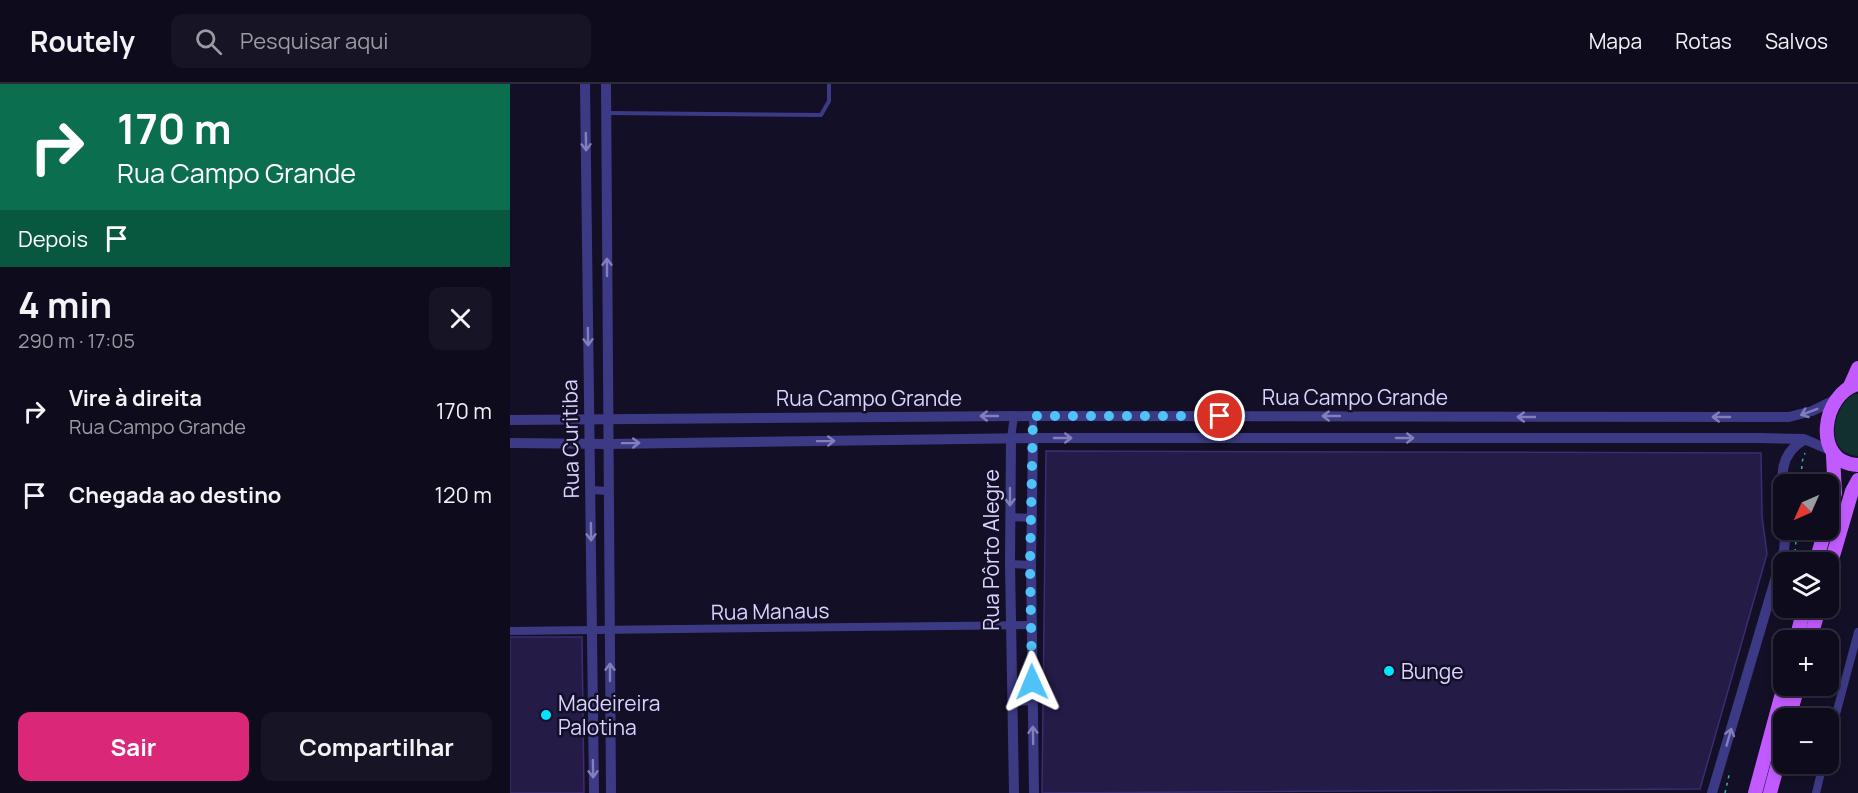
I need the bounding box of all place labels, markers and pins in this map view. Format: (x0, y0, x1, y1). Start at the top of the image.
pin (1194, 390, 1245, 441)
place label: Bunge (1401, 657, 1464, 685)
marker: Bunge (1382, 664, 1396, 678)
place label: Madeireira Palotina (558, 689, 660, 741)
marker: Madeireira Palotina (539, 708, 553, 722)

